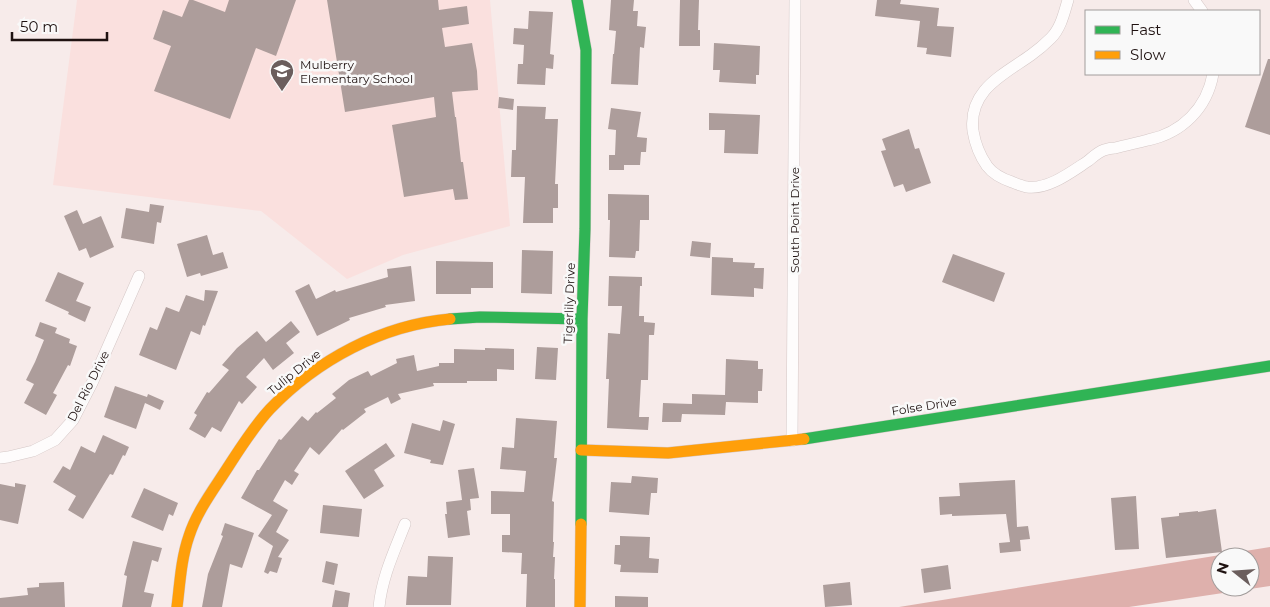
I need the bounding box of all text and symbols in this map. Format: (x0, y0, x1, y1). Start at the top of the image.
scale bar (12, 10, 108, 42)
legend (1085, 10, 1260, 75)
text: 50 m (20, 17, 58, 36)
text: Fast (1130, 20, 1161, 39)
text: Slow (1130, 45, 1166, 64)
place label: Mulberry Elementary School (300, 57, 413, 86)
school or university icon: Mulberry Elementary School (269, 58, 295, 92)
street label: South Point Drive (787, 167, 802, 273)
street label: Tigerlily Drive (560, 262, 578, 344)
street label: Tulip Drive (264, 346, 324, 398)
street label: Del Rio Drive (64, 348, 112, 424)
street label: Folse Drive (890, 393, 958, 419)
north arrow (1210, 547, 1260, 597)
text: N (1212, 560, 1233, 576)

